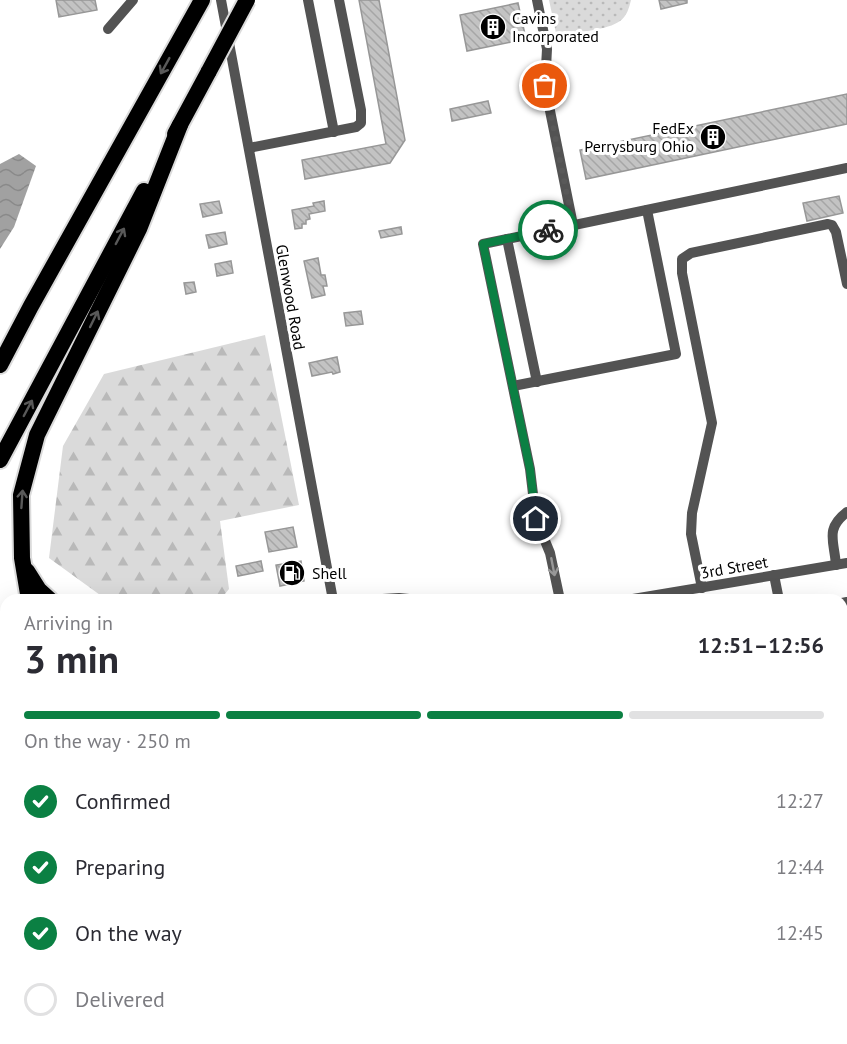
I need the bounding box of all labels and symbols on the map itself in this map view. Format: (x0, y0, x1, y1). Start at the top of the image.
place label: Cavins Incorporated (512, 8, 599, 46)
building icon: Cavins Incorporated (478, 12, 508, 42)
one-way arrow (159, 57, 171, 74)
pin (519, 60, 570, 111)
place label: FedEx Perrysburg Ohio (584, 118, 694, 156)
building icon: FedEx Perrysburg Ohio (698, 122, 728, 152)
courier (518, 200, 578, 260)
one-way arrow (115, 228, 126, 246)
street label: Glenwood Road (272, 243, 310, 351)
one-way arrow (89, 311, 101, 329)
one-way arrow (22, 400, 34, 417)
one-way arrow (17, 490, 28, 510)
pin (510, 493, 561, 544)
street label: 3rd Street (699, 551, 770, 583)
one-way arrow (548, 557, 559, 576)
fuel station icon: Shell (277, 558, 307, 588)
place label: Shell (312, 563, 347, 583)

